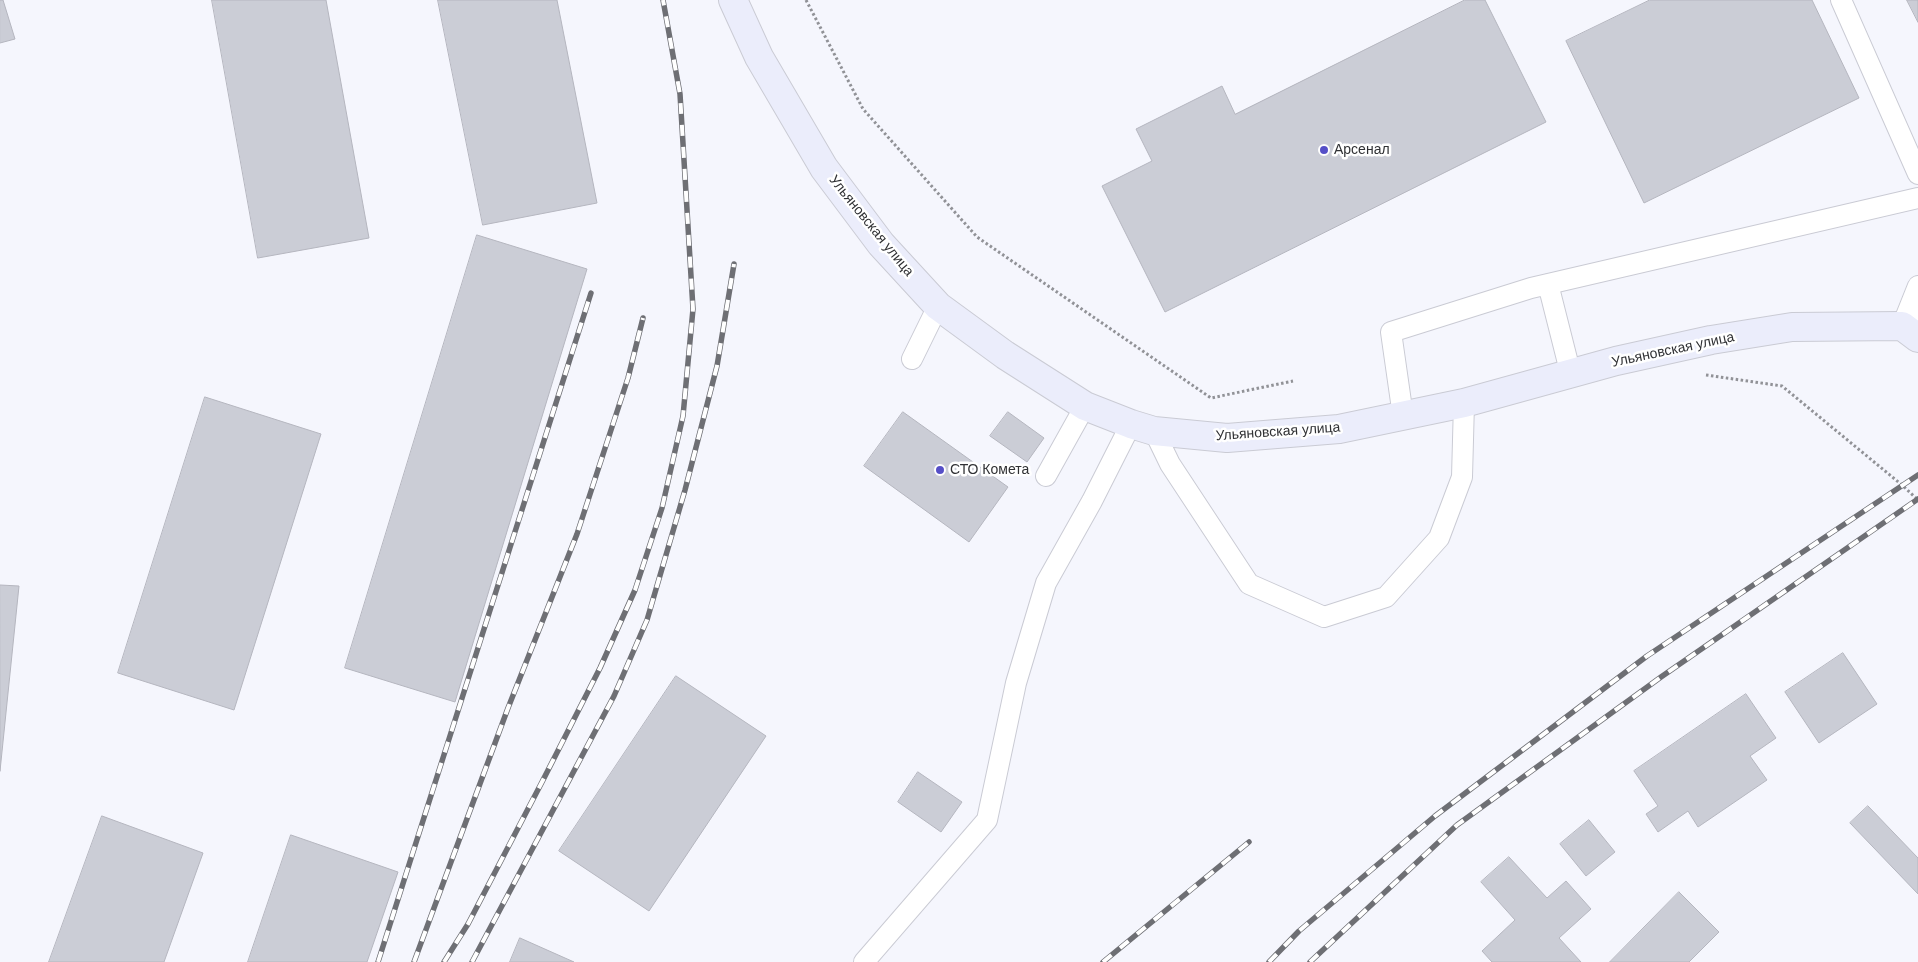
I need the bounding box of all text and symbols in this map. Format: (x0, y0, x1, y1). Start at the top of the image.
place label: Арсенал (1334, 142, 1390, 158)
marker: Арсенал (1318, 144, 1330, 156)
street label: Ульяновская улица (825, 172, 917, 280)
street label: Ульяновская улица (1610, 329, 1736, 371)
street label: Ульяновская улица (1215, 419, 1341, 445)
place label: СТО Комета (950, 462, 1029, 478)
marker: СТО Комета (934, 464, 946, 476)

